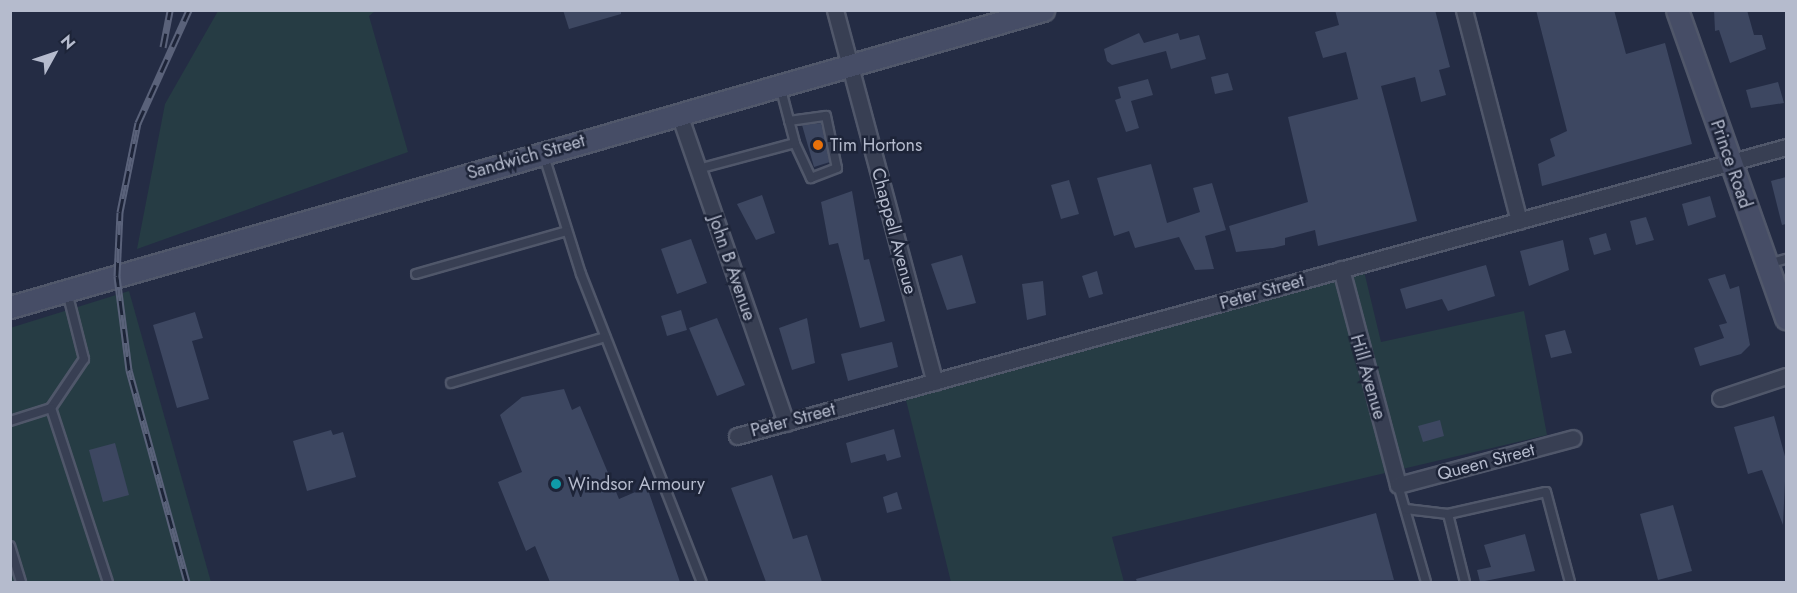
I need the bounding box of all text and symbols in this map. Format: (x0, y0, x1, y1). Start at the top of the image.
north arrow (24, 24, 84, 84)
text: N (55, 30, 81, 54)
street label: Prince Road (1706, 117, 1756, 211)
street label: Sandwich Street (465, 130, 587, 184)
place label: Tim Hortons (830, 134, 922, 156)
marker: Tim Hortons (811, 138, 825, 152)
street label: Chappell Avenue (867, 165, 921, 297)
street label: John B Avenue (704, 212, 760, 324)
street label: Peter Street (1217, 270, 1307, 314)
street label: Hill Avenue (1346, 332, 1390, 422)
street label: Peter Street (748, 398, 838, 442)
street label: Queen Street (1435, 439, 1537, 485)
place label: Windsor Armoury (568, 473, 705, 495)
marker: Windsor Armoury (549, 477, 563, 491)

